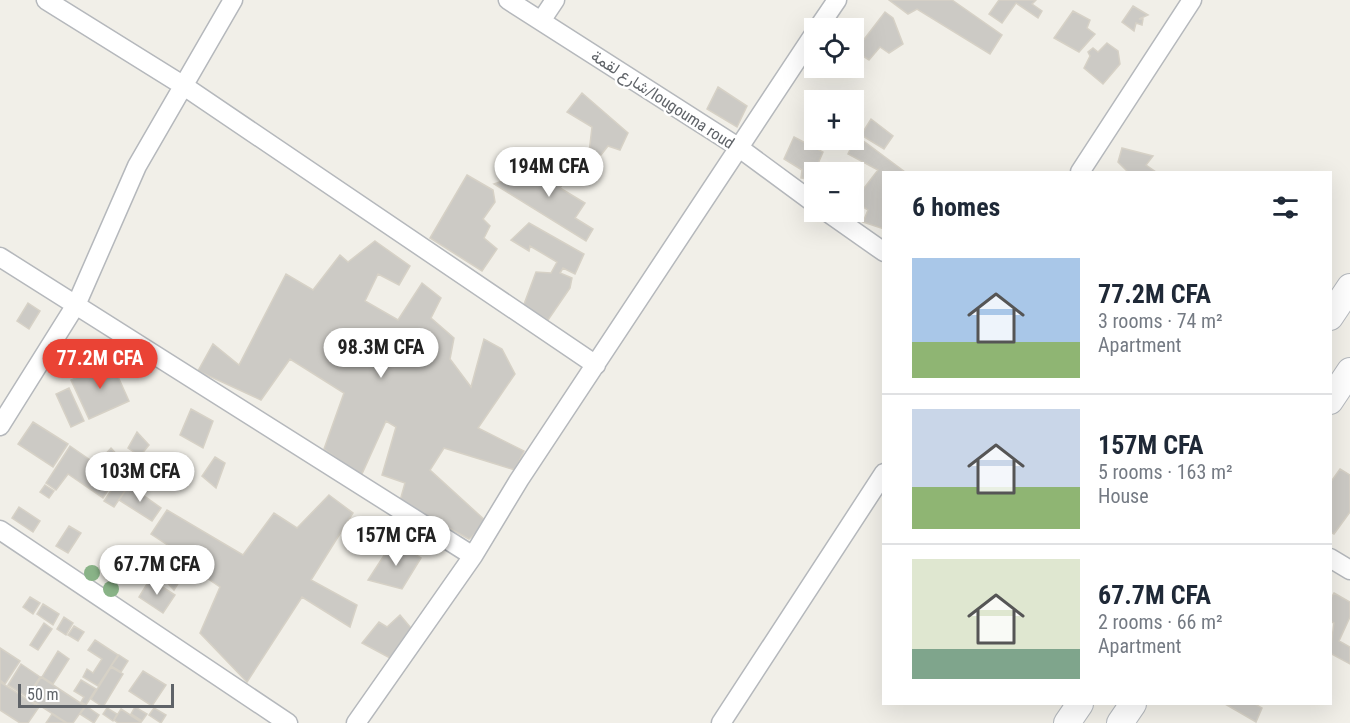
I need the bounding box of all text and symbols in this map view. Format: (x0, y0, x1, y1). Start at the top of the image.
map controls (804, 18, 864, 222)
button: locate (804, 18, 864, 78)
street label: شارع لقمة/lougouma roud (587, 46, 738, 154)
button: + (804, 90, 864, 150)
pin: 194M CFA (487, 147, 611, 198)
text: 194M CFA (508, 154, 590, 178)
button: − (804, 162, 864, 222)
icon: filters (1269, 191, 1302, 224)
text: 6 homes (912, 192, 1000, 222)
text: 77.2M CFA (1098, 279, 1211, 309)
icon: home (960, 282, 1032, 354)
text: 3 rooms · 74 m² (1098, 309, 1223, 333)
pin: 98.3M CFA (312, 328, 450, 379)
text: Apartment (1098, 333, 1182, 357)
text: 98.3M CFA (338, 335, 424, 359)
pin: 77.2M CFA (31, 339, 169, 390)
text: 77.2M CFA (57, 346, 143, 370)
text: 157M CFA (1098, 430, 1203, 460)
icon: home (960, 433, 1032, 505)
pin: 103M CFA (78, 452, 202, 503)
text: 103M CFA (99, 459, 181, 483)
text: 5 rooms · 163 m² (1098, 460, 1233, 484)
text: House (1098, 484, 1149, 508)
pin: 157M CFA (334, 516, 458, 567)
text: 157M CFA (355, 523, 437, 547)
pin: 67.7M CFA (88, 545, 226, 596)
text: 67.7M CFA (114, 552, 200, 576)
text: 67.7M CFA (1098, 580, 1211, 610)
icon: home (960, 583, 1032, 655)
text: 2 rooms · 66 m² (1098, 610, 1223, 634)
text: Apartment (1098, 634, 1182, 658)
scale bar (18, 681, 174, 708)
text: 50 m (27, 685, 59, 704)

